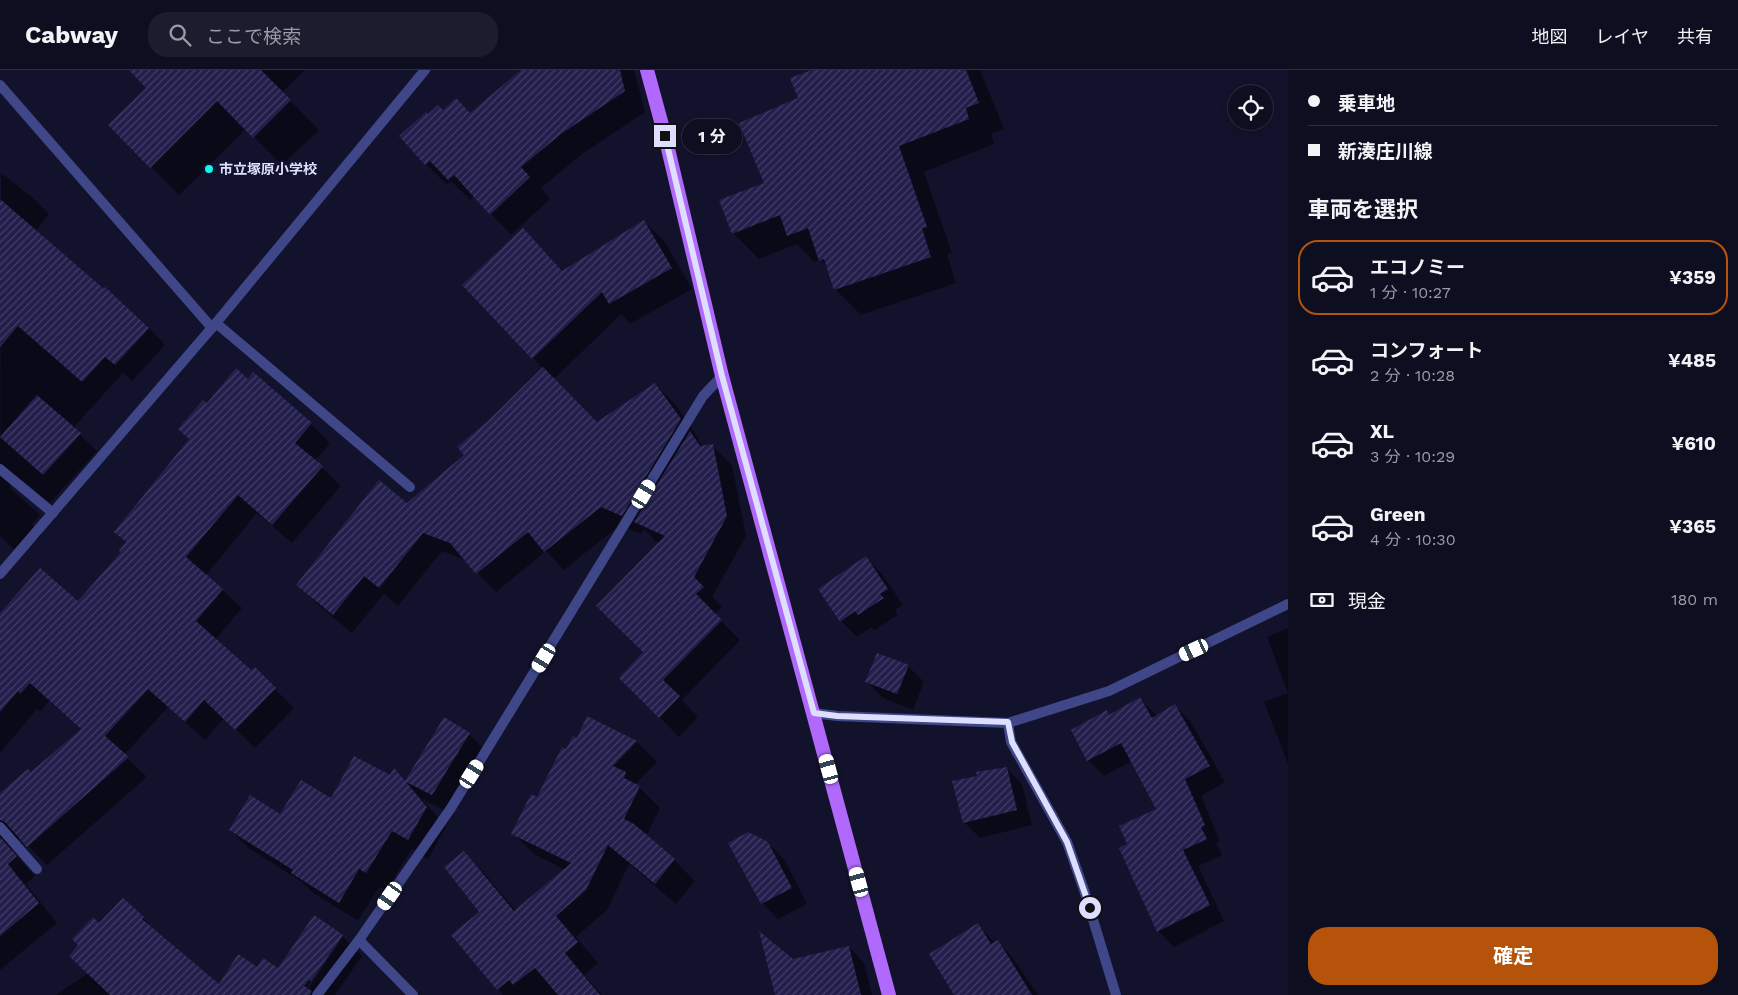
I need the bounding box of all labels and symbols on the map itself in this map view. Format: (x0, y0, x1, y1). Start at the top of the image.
callout: 1 分 (682, 118, 742, 154)
route end (654, 125, 676, 147)
place label: 市立塚原小学校 (219, 161, 317, 177)
marker: 市立塚原小学校 (203, 163, 215, 175)
car (629, 477, 658, 511)
car (1177, 637, 1210, 663)
car (529, 641, 558, 675)
car (817, 753, 840, 785)
car (457, 757, 486, 791)
car (847, 866, 870, 898)
car (375, 879, 404, 913)
route start (1079, 897, 1101, 919)

